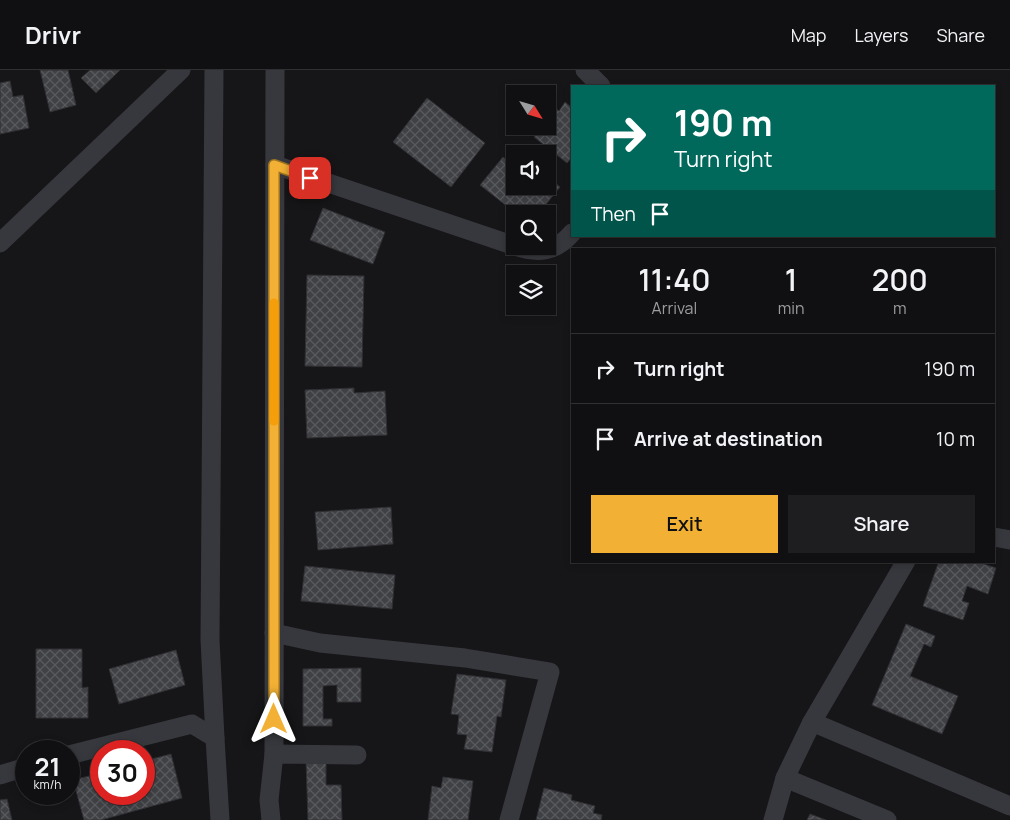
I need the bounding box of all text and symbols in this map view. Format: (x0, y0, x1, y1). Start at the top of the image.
text: Drivr (25, 18, 81, 51)
text: Map (791, 23, 826, 47)
text: Layers (854, 23, 908, 47)
text: Share (936, 23, 985, 47)
north arrow (506, 85, 556, 135)
map controls (506, 85, 556, 315)
text: 190 m (674, 99, 773, 147)
icon: right (591, 105, 656, 170)
text: Turn right (674, 144, 772, 174)
button: sound (506, 145, 556, 195)
pin (289, 157, 331, 199)
icon: arrive (296, 164, 324, 192)
icon: arrive (646, 200, 674, 228)
text: Then (591, 201, 636, 227)
button: search (506, 205, 556, 255)
text: 11:40 (638, 259, 711, 300)
text: 1 (785, 259, 797, 300)
text: 200 (872, 259, 928, 300)
button: layers (506, 265, 556, 315)
text: Arrival (652, 297, 697, 319)
text: min (778, 297, 805, 319)
text: m (893, 297, 907, 319)
icon: right (591, 355, 619, 383)
text: Turn right (634, 356, 724, 382)
text: 190 m (924, 356, 975, 382)
icon: arrive (591, 425, 619, 453)
text: Arrive at destination (634, 426, 823, 452)
text: 10 m (936, 426, 975, 452)
button: Exit (591, 495, 778, 553)
button: Share (788, 495, 975, 553)
position arrow (247, 692, 299, 744)
speed limit sign: 30 (90, 740, 155, 805)
text: 21 (35, 749, 60, 784)
text: km/h (34, 776, 61, 793)

